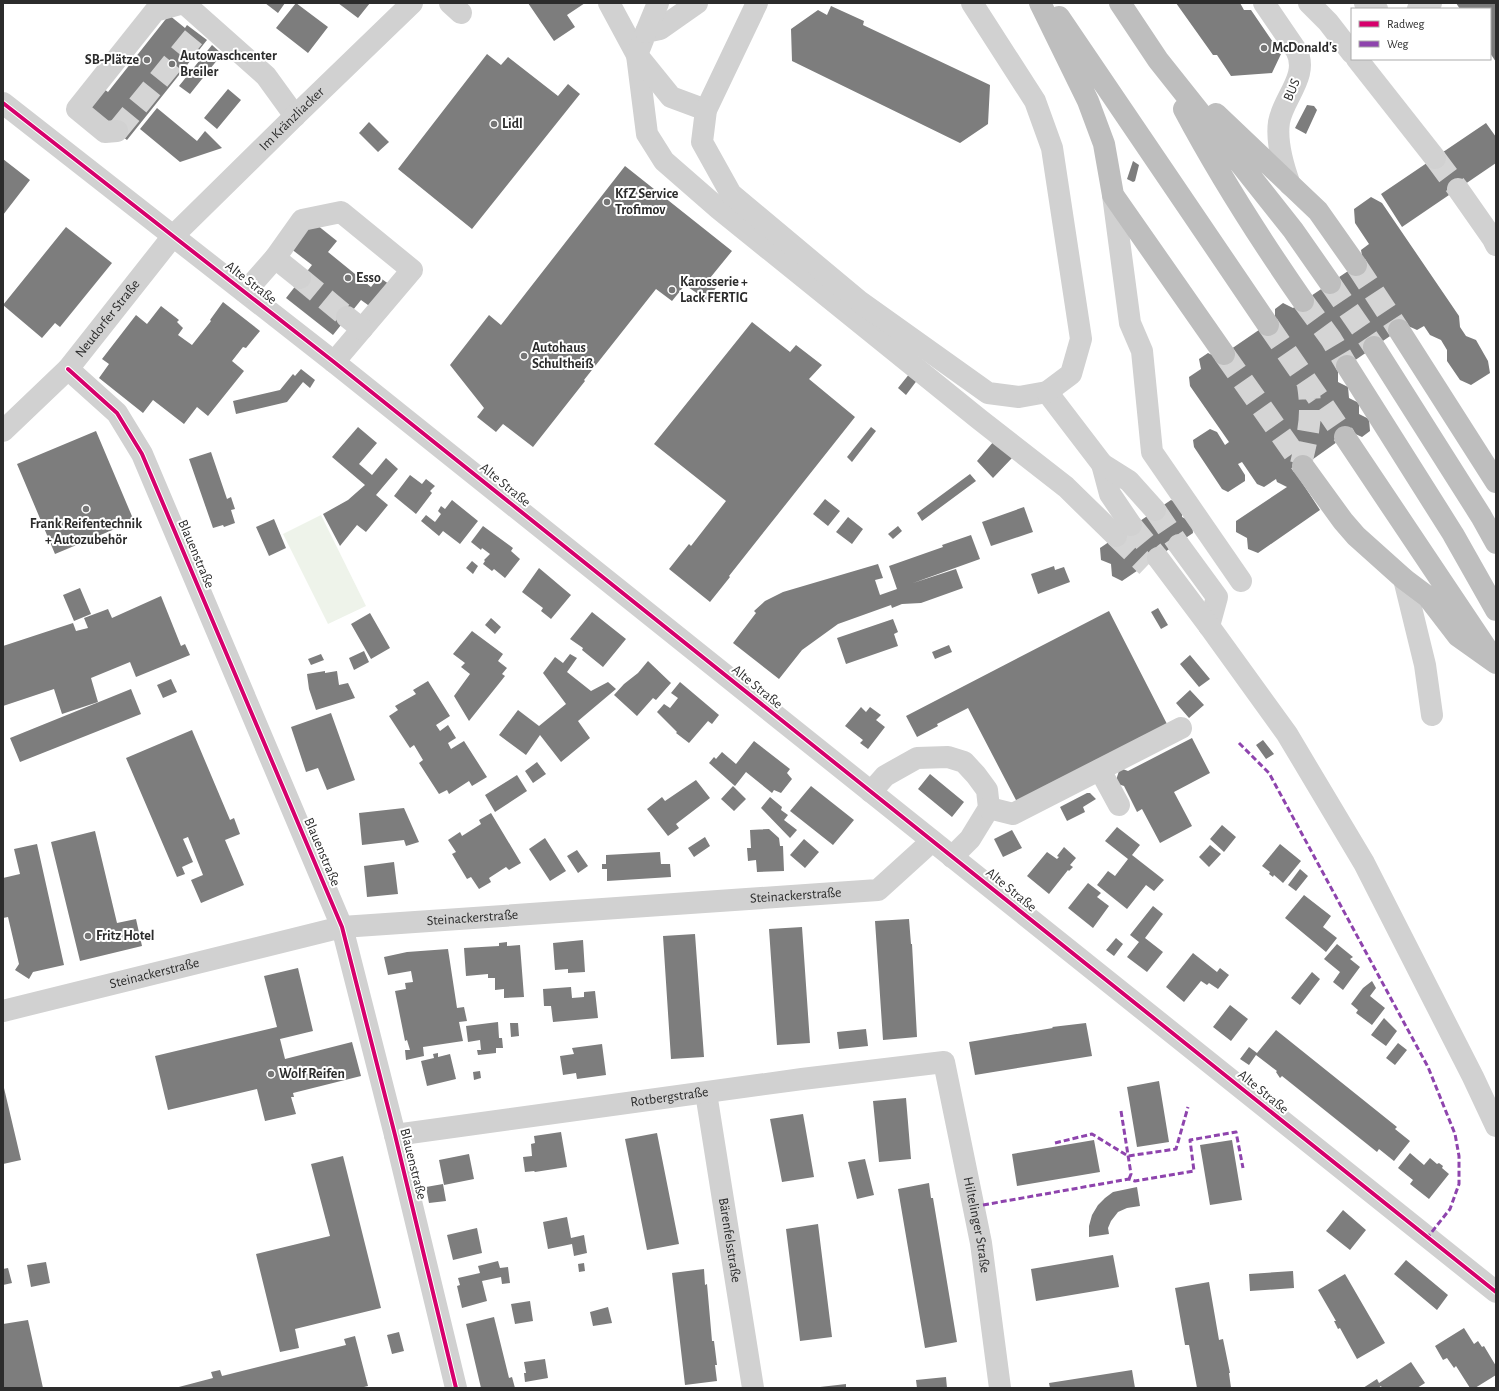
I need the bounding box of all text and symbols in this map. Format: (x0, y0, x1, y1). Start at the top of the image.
legend (1351, 8, 1491, 60)
text: Radweg (1387, 18, 1424, 30)
text: Weg (1387, 38, 1409, 50)
place label: McDonald's (1272, 41, 1337, 55)
marker: McDonald's (1259, 43, 1269, 53)
place label: Autowaschcenter Breiler (180, 49, 277, 79)
place label: SB-Plätze (85, 53, 139, 67)
marker: SB-Plätze (142, 55, 152, 65)
marker: Autowaschcenter Breiler (167, 59, 177, 69)
street label: BUS (1281, 77, 1303, 103)
street label: Im Kränzliacker (257, 84, 327, 154)
place label: Lidl (502, 117, 523, 131)
marker: Lidl (489, 119, 499, 129)
place label: KfZ Service Trofimov (615, 187, 679, 217)
marker: KfZ Service Trofimov (602, 197, 612, 207)
street label: Alte Straße (223, 259, 279, 307)
place label: Esso (356, 271, 381, 285)
marker: Esso (343, 273, 353, 283)
place label: Karosserie + Lack FERTIG (680, 275, 748, 305)
street label: Neudorfer Straße (73, 277, 143, 360)
marker: Karosserie + Lack FERTIG (667, 285, 677, 295)
place label: Autohaus Schultheiß (532, 341, 594, 371)
marker: Autohaus Schultheiß (519, 351, 529, 361)
street label: Alte Straße (477, 460, 533, 510)
marker: Frank Reifentechnik + Autozubehör (81, 504, 91, 514)
place label: Frank Reifentechnik + Autozubehör (30, 517, 142, 547)
street label: Blauenstraße (175, 518, 217, 590)
street label: Alte Straße (729, 662, 785, 712)
street label: Blauenstraße (301, 816, 343, 888)
street label: Alte Straße (983, 865, 1039, 915)
street label: Steinackerstraße (749, 886, 842, 906)
street label: Steinackerstraße (426, 908, 519, 928)
place label: Fritz Hotel (96, 929, 155, 943)
marker: Fritz Hotel (83, 931, 93, 941)
street label: Steinackerstraße (108, 956, 201, 991)
place label: Wolf Reifen (279, 1067, 345, 1081)
street label: Alte Straße (1235, 1067, 1291, 1117)
marker: Wolf Reifen (266, 1069, 276, 1079)
street label: Rotbergstraße (630, 1085, 709, 1110)
street label: Blauenstraße (397, 1127, 429, 1201)
street label: Hiltelinger Straße (961, 1176, 992, 1274)
street label: Bärenfelsstraße (716, 1197, 743, 1284)

